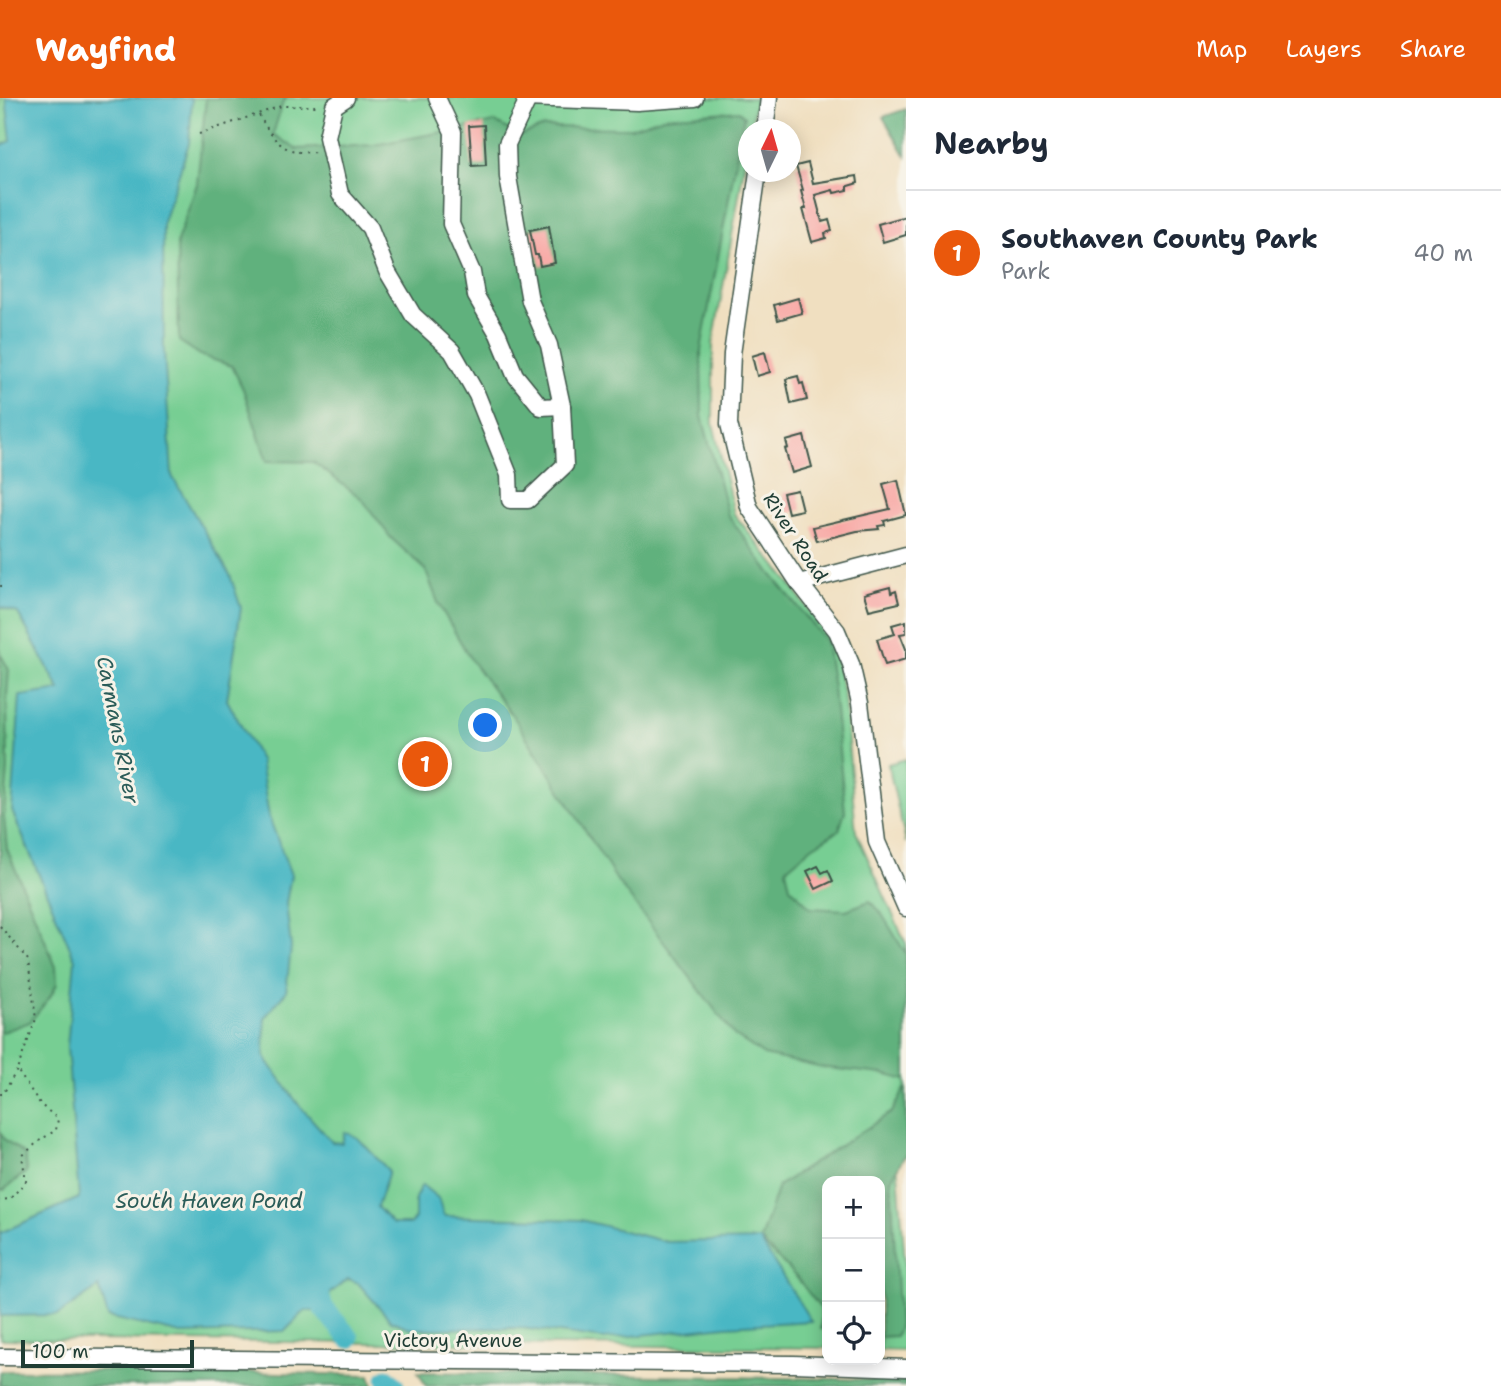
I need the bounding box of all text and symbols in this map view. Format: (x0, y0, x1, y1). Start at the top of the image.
text: Wayfind (35, 27, 176, 72)
text: Map (1196, 33, 1247, 65)
text: Layers (1285, 33, 1362, 65)
text: Share (1400, 33, 1466, 65)
north arrow (738, 119, 801, 182)
text: Nearby (934, 123, 1049, 164)
text: Southaven County Park (1001, 221, 1318, 256)
text: 1 (952, 238, 962, 268)
text: 40 m (1413, 238, 1473, 268)
text: Park (1001, 256, 1050, 286)
street label: River Road (757, 488, 834, 587)
water label: Carmans River (90, 654, 146, 807)
your location (468, 708, 502, 742)
pin: 1 (402, 738, 448, 790)
map controls (822, 1176, 885, 1365)
button: + (822, 1176, 885, 1239)
water label: South Haven Pond (115, 1187, 303, 1215)
button: − (822, 1239, 885, 1302)
button: locate (822, 1302, 885, 1365)
street label: Victory Avenue (384, 1328, 522, 1353)
scale bar (21, 1337, 194, 1369)
text: 100 m (32, 1339, 89, 1364)

